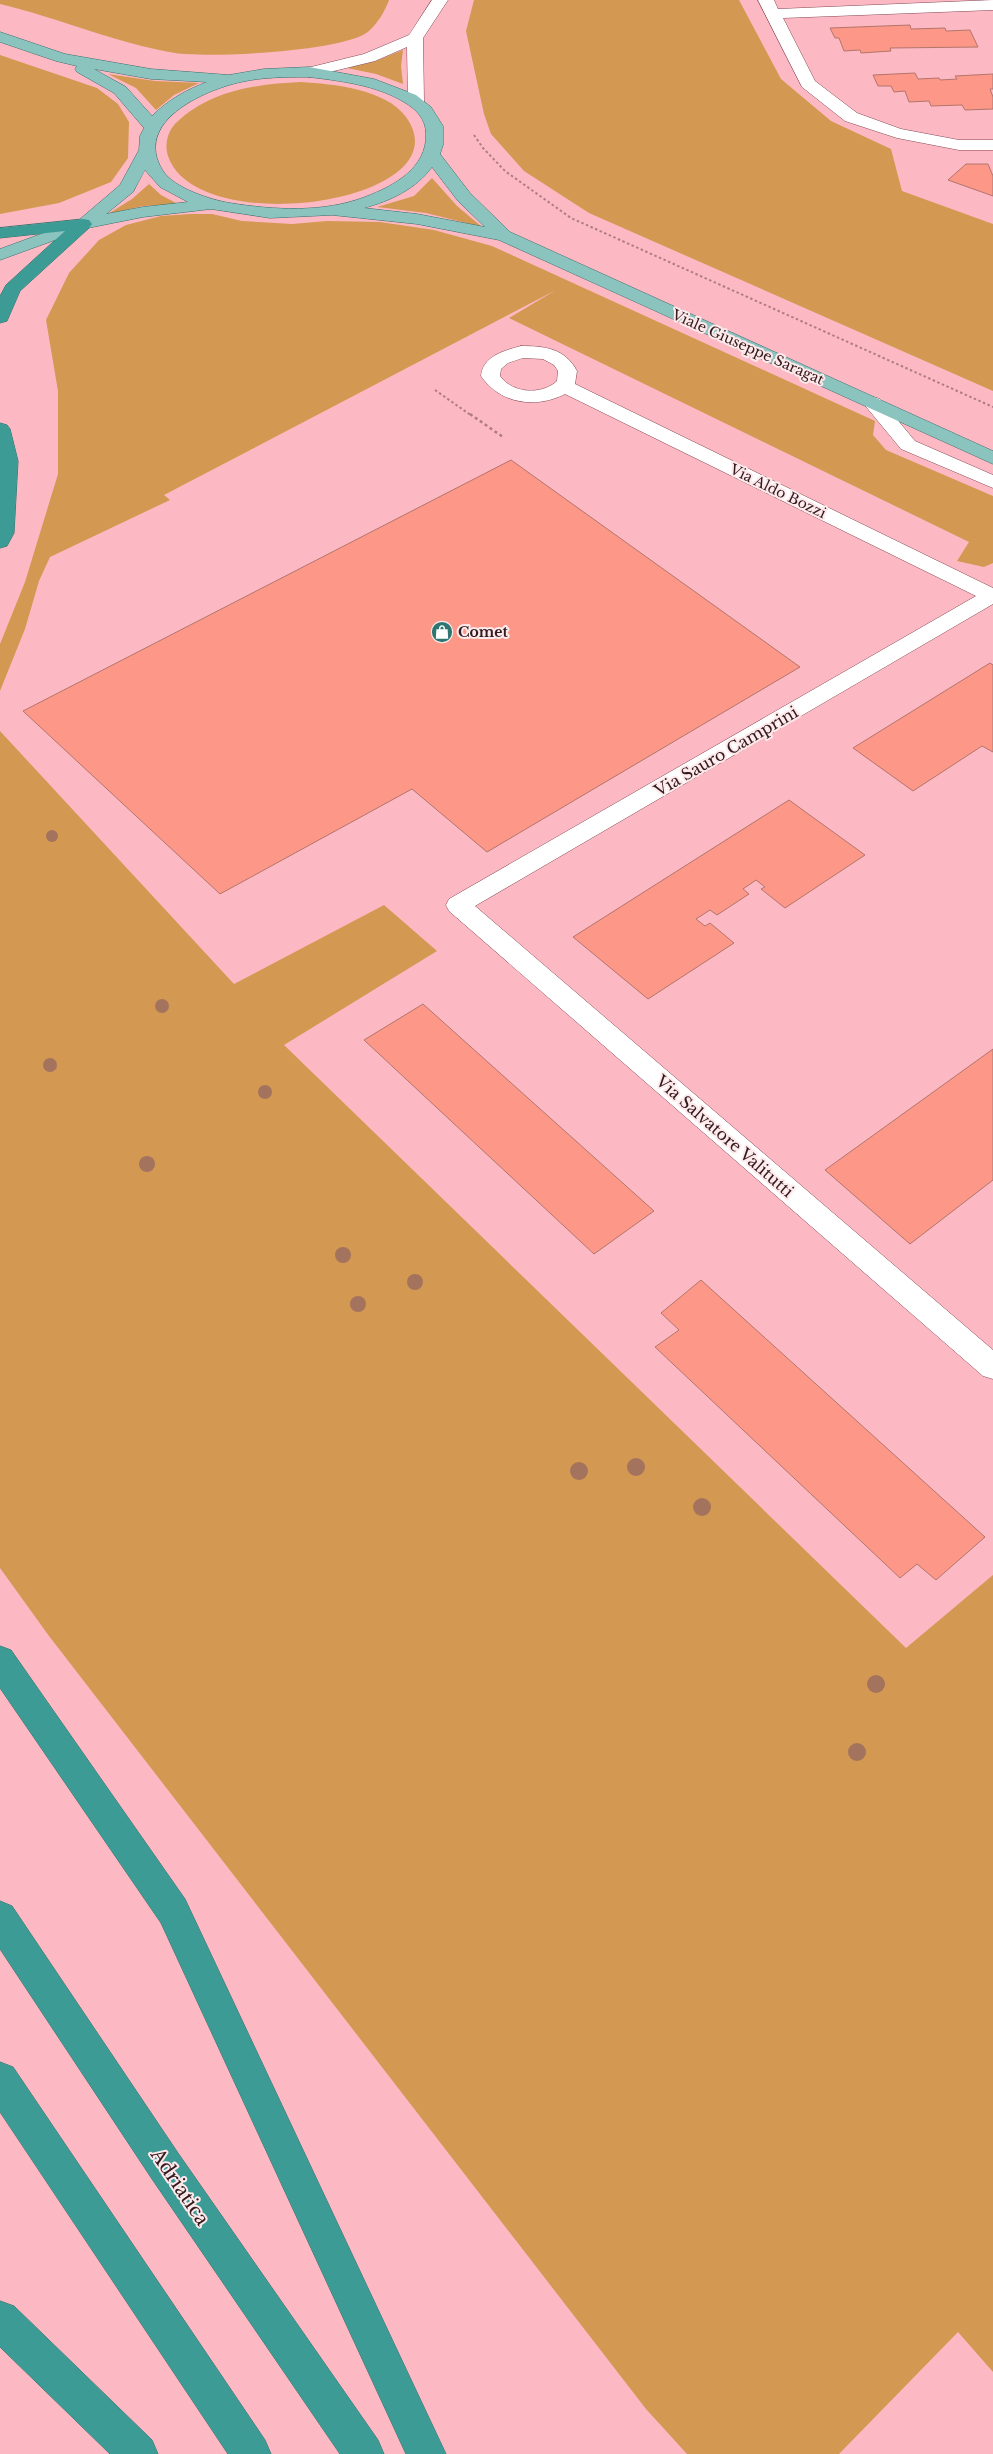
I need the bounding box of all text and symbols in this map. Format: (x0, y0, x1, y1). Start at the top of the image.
street label: Viale Giuseppe Saragat (668, 305, 827, 389)
street label: Via Aldo Bozzi (726, 459, 829, 522)
shop icon: Comet (430, 620, 454, 644)
place label: Comet (458, 623, 508, 641)
street label: Via Sauro Camprini (650, 701, 802, 801)
street label: Via Salvatore Valitutti (651, 1070, 798, 1202)
street label: Adriatica (145, 2143, 214, 2230)

